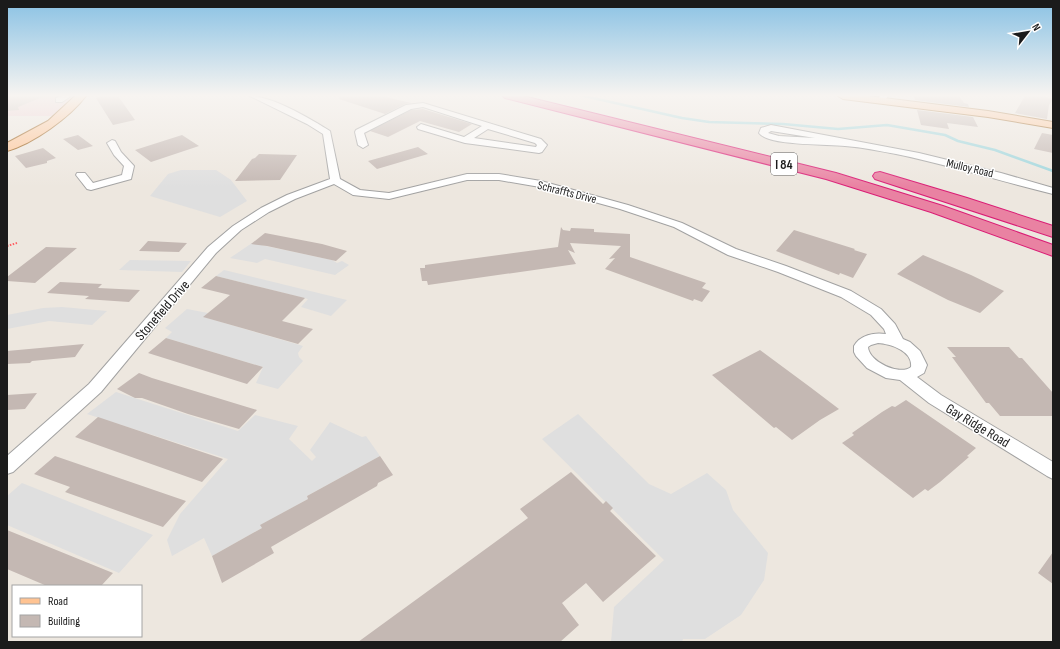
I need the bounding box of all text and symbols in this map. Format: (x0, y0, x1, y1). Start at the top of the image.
north arrow (1008, 12, 1048, 52)
text: N (1029, 21, 1043, 33)
road number: I 84 (771, 153, 797, 175)
street label: Mulloy Road (945, 156, 995, 181)
street label: Schraffts Drive (536, 178, 598, 207)
street label: Stonefield Drive (132, 277, 193, 344)
street label: Gay Ridge Road (943, 400, 1013, 451)
legend (12, 585, 142, 637)
text: Road (48, 594, 68, 609)
text: Building (48, 614, 80, 629)

